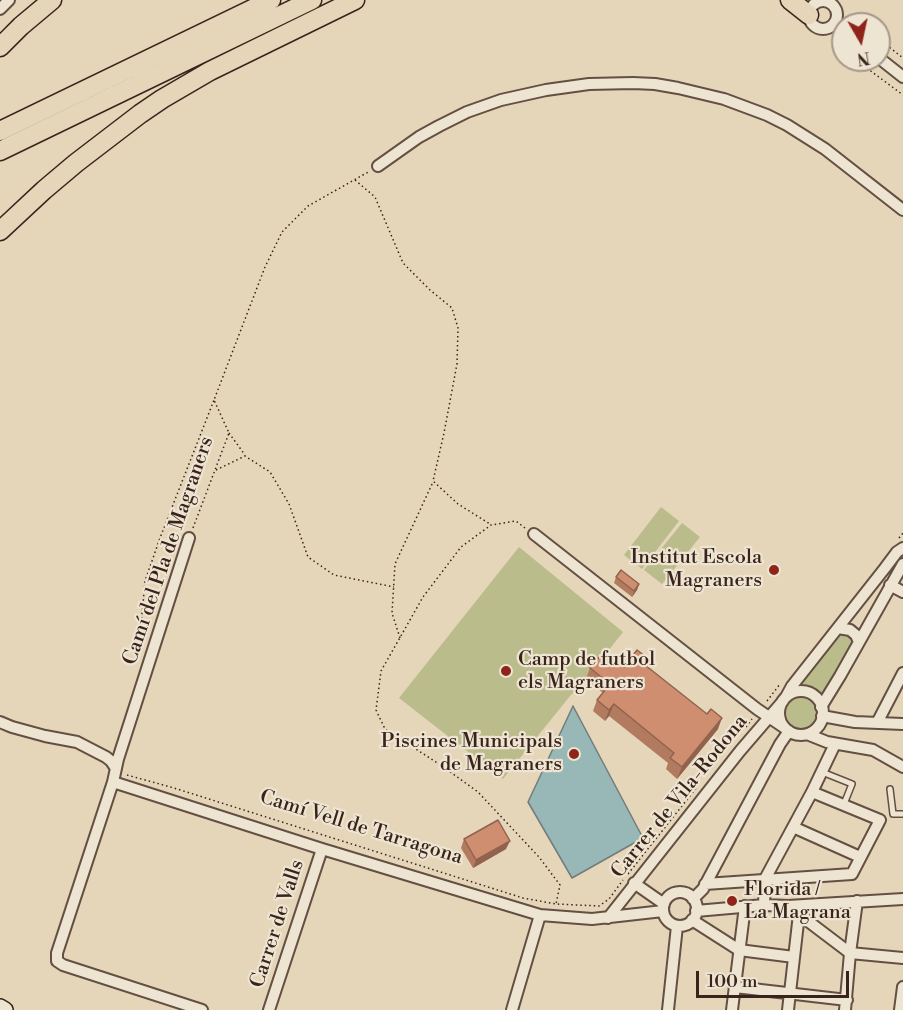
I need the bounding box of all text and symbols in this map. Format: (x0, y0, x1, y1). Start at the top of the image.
north arrow (831, 12, 891, 72)
text: N (856, 47, 871, 69)
street label: Camí del Pla de Magraners (119, 434, 219, 668)
place label: Institut Escola Magraners (631, 546, 762, 593)
marker: Institut Escola Magraners (767, 563, 781, 577)
place label: Camp de futbol els Magraners (518, 648, 655, 695)
marker: Camp de futbol els Magraners (499, 664, 513, 678)
street label: Carrer de Vila-Rodona (607, 711, 753, 883)
place label: Piscines Municipals de Magraners (381, 730, 562, 777)
marker: Piscines Municipals de Magraners (567, 747, 581, 761)
street label: Camí Vell de Tarragona (257, 786, 465, 870)
street label: Carrer de Valls (246, 857, 310, 991)
place label: Florida / La Magrana (744, 878, 851, 925)
marker: Florida / La Magrana (725, 894, 739, 908)
scale bar (699, 959, 852, 997)
text: 100 m (707, 970, 758, 993)

